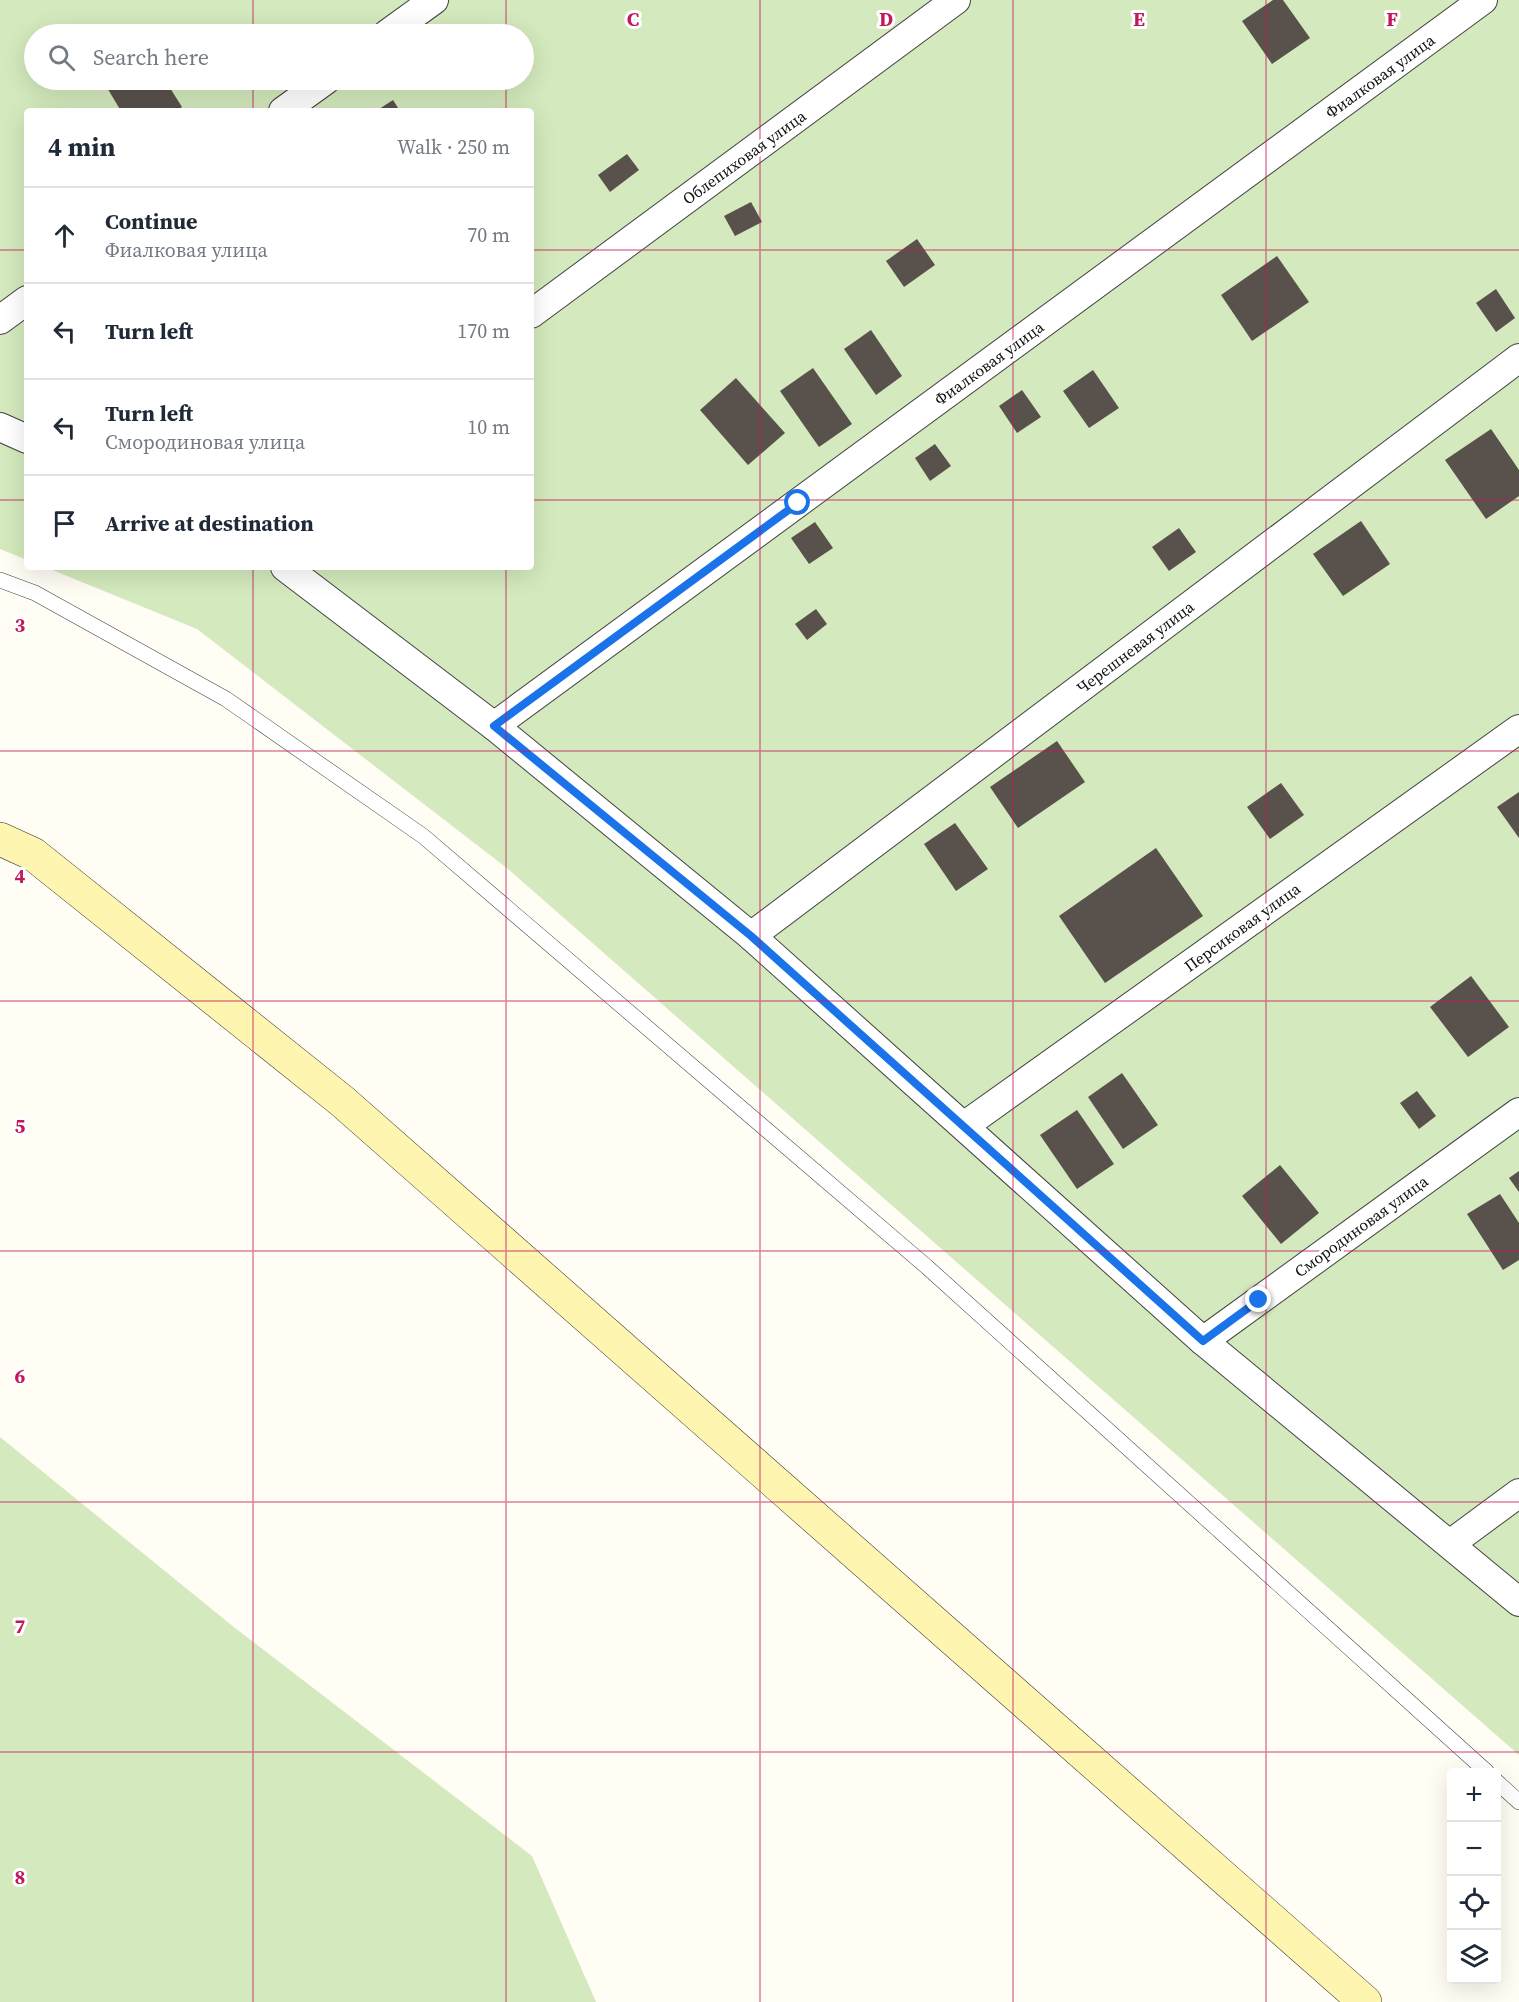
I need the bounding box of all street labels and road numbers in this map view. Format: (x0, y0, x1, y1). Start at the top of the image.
street label: Фиалковая улица (1321, 28, 1440, 123)
street label: Облепиховая улица (678, 104, 811, 209)
street label: Фиалковая улица (930, 315, 1049, 410)
street label: Черешневая улица (1072, 595, 1199, 698)
street label: Персиковая улица (1179, 877, 1305, 977)
street label: Смородиновая улица (1290, 1170, 1433, 1282)

